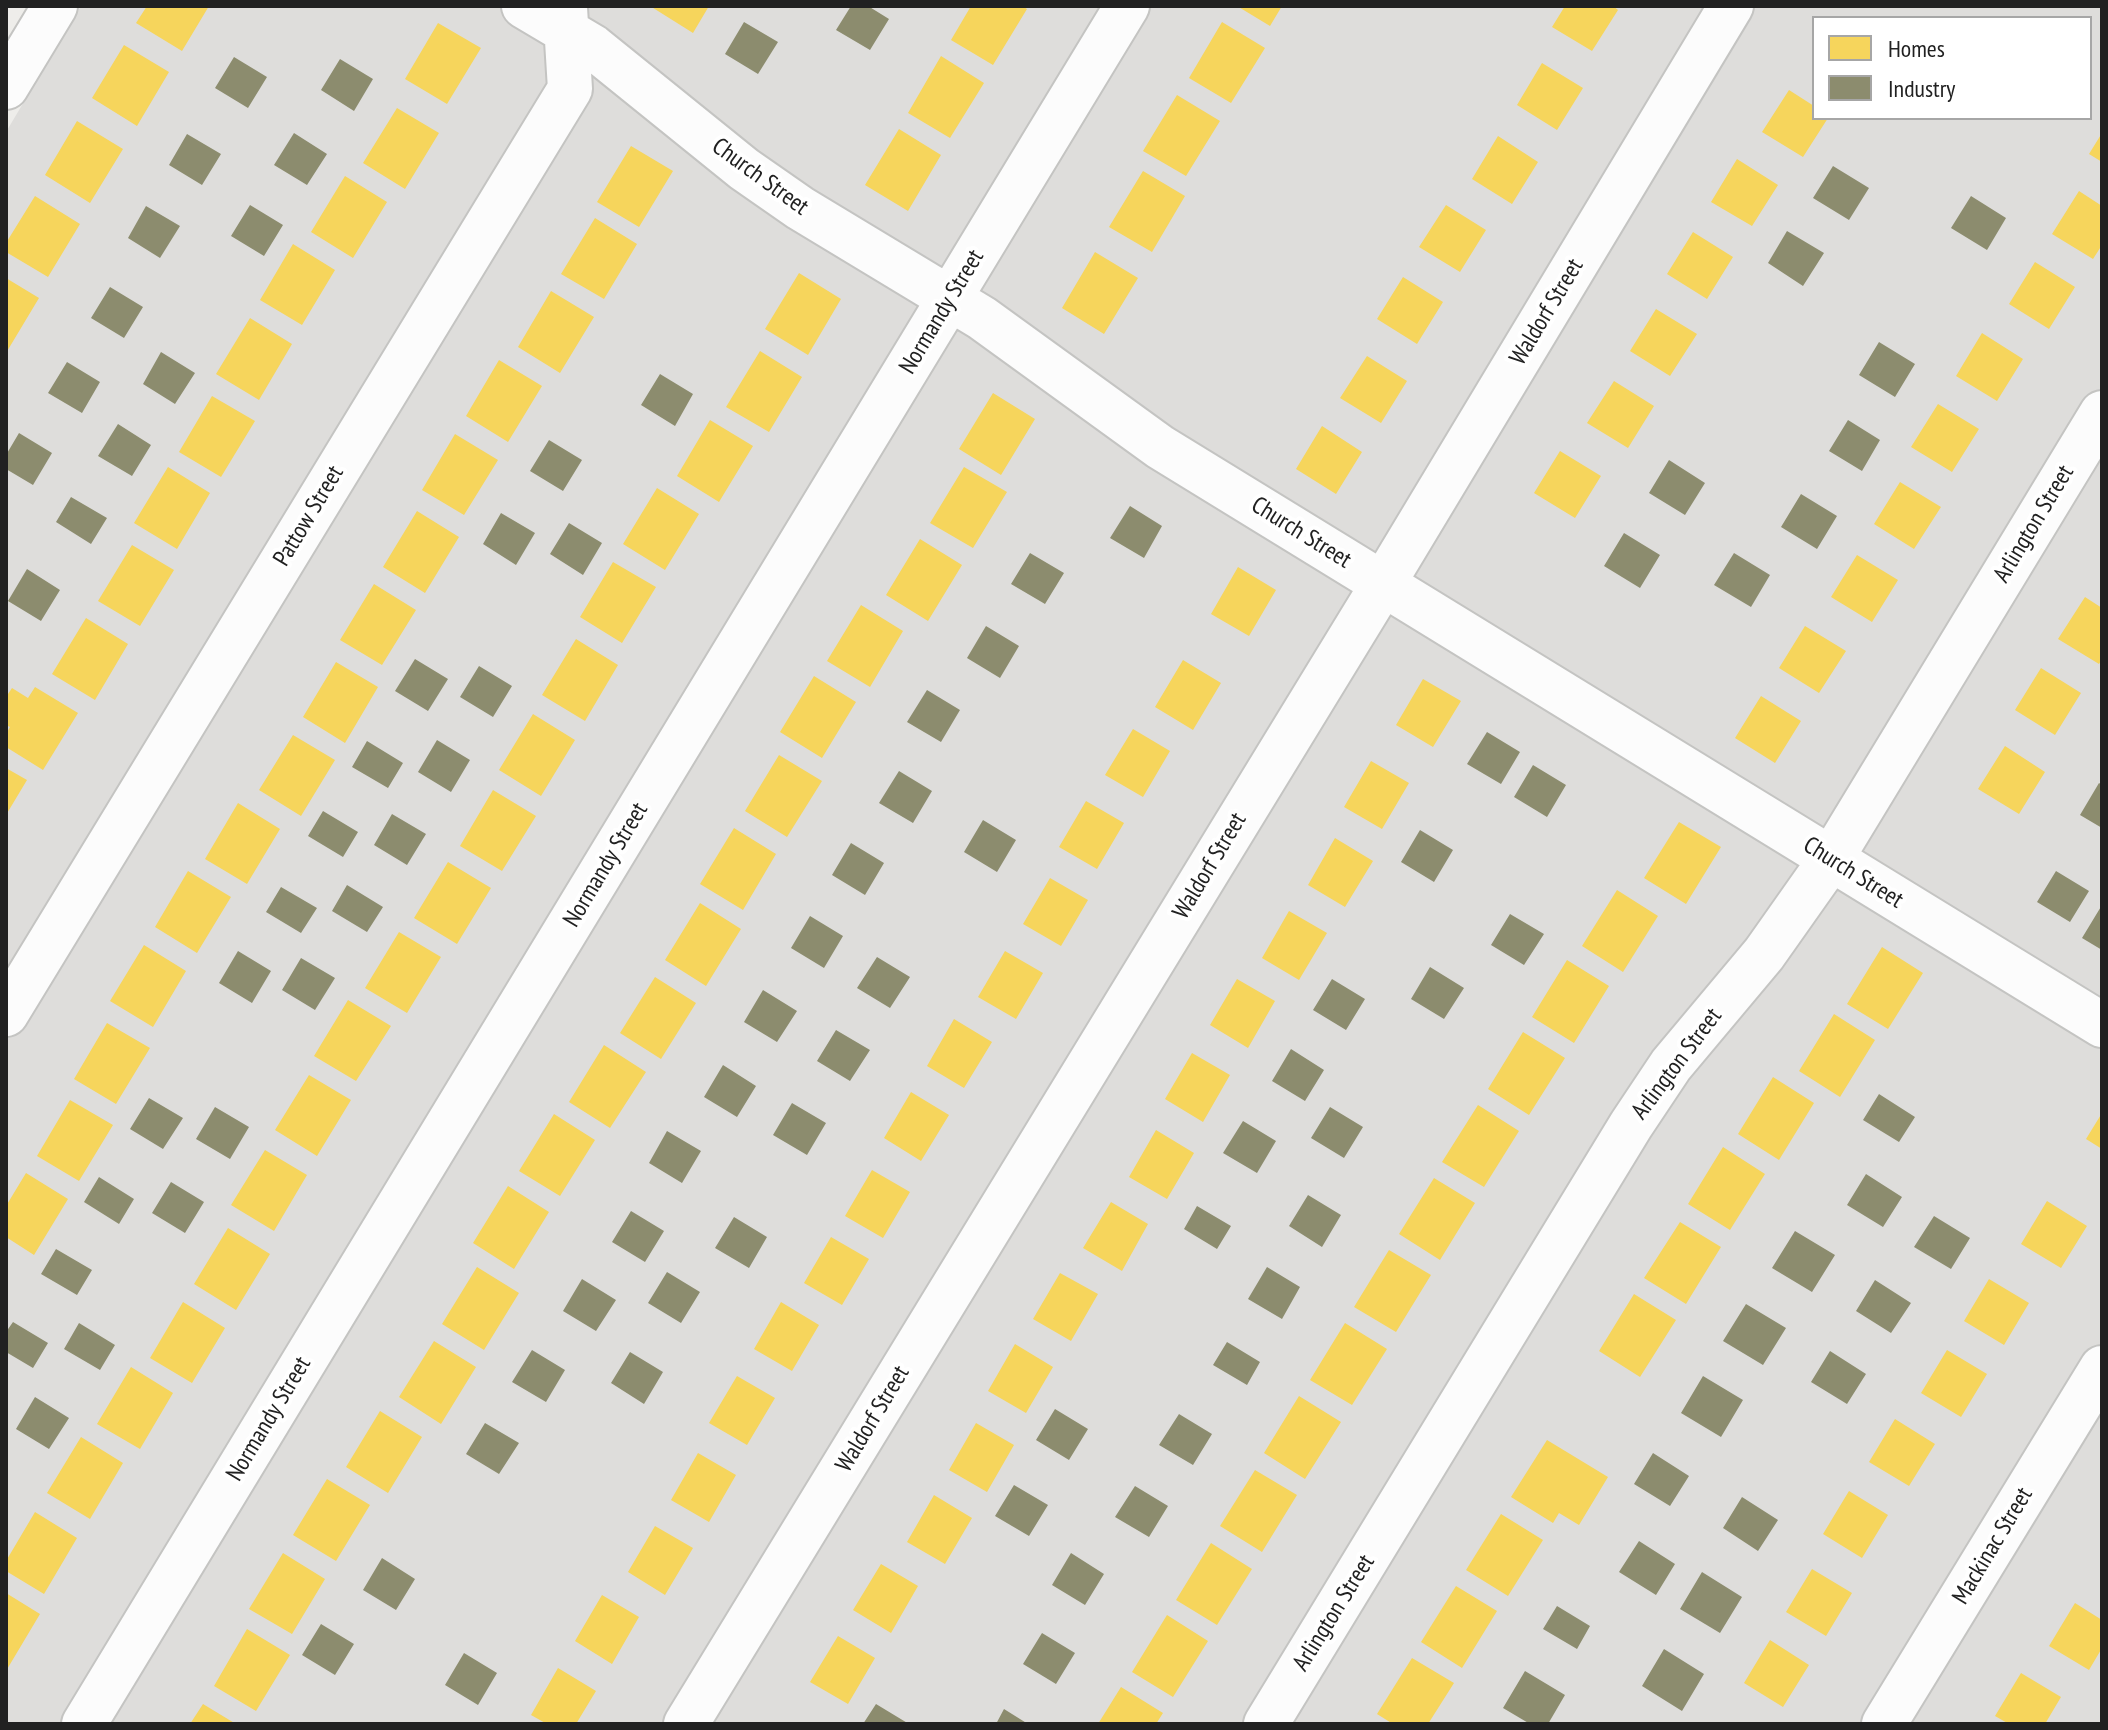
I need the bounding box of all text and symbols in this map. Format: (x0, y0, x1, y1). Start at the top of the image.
legend (1812, 16, 2092, 120)
text: Homes (1888, 33, 1945, 64)
text: Industry (1888, 73, 1955, 104)
street label: Church Street (706, 132, 814, 222)
street label: Normandy Street (894, 245, 990, 379)
street label: Waldorf Street (1504, 254, 1590, 370)
street label: Arlington Street (1988, 460, 2080, 588)
street label: Pattow Street (268, 461, 350, 571)
street label: Church Street (1246, 491, 1356, 575)
street label: Normandy Street (558, 798, 654, 932)
street label: Waldorf Street (1167, 808, 1253, 924)
street label: Church Street (1798, 831, 1908, 915)
street label: Arlington Street (1626, 1003, 1728, 1125)
street label: Normandy Street (221, 1352, 317, 1486)
street label: Waldorf Street (830, 1361, 916, 1477)
street label: Mackinac Street (1947, 1482, 2039, 1610)
street label: Arlington Street (1287, 1550, 1381, 1676)

